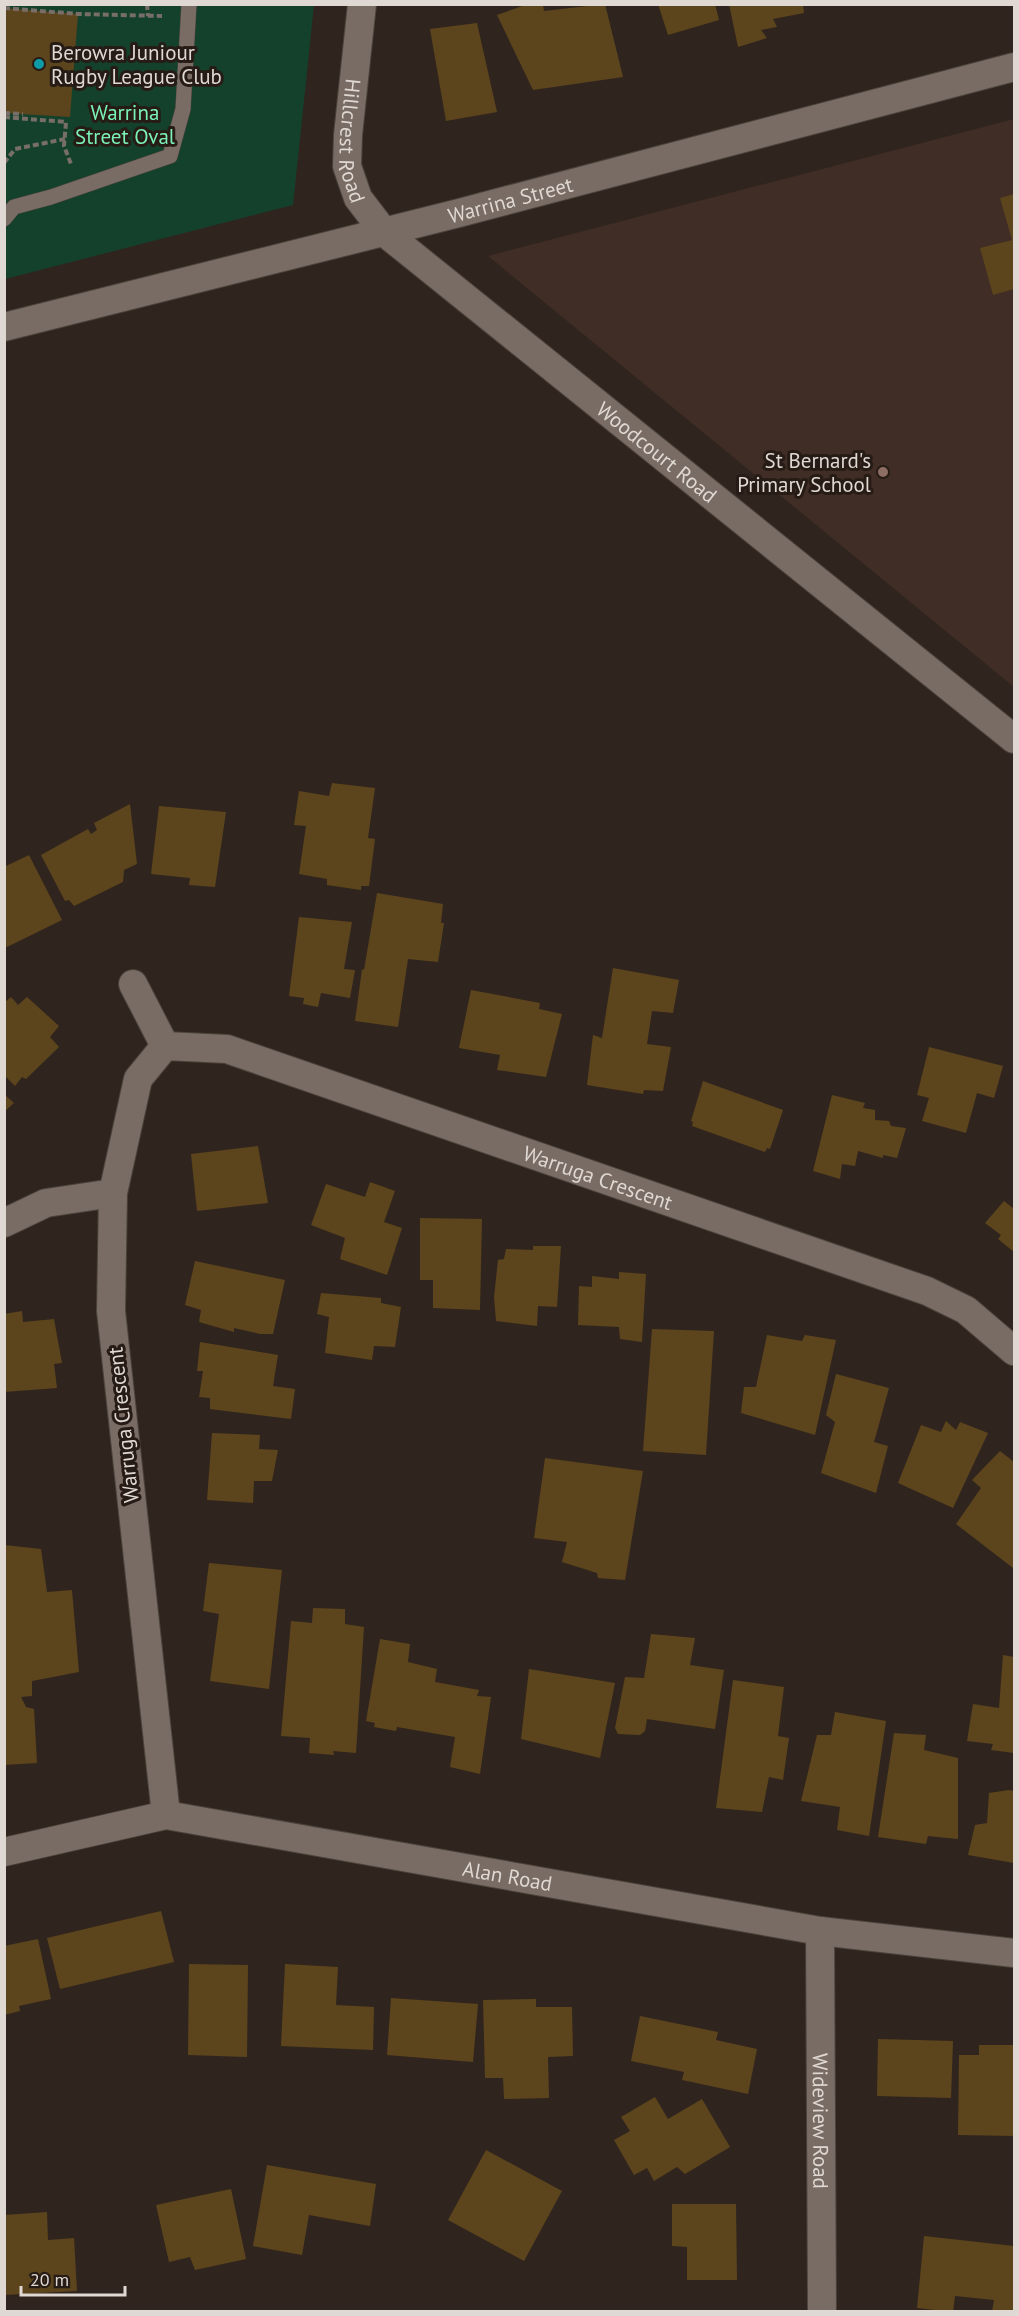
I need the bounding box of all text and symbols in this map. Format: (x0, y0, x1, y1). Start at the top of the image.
place label: Berowra Juniour Rugby League Club (51, 39, 222, 90)
marker: Berowra Juniour Rugby League Club (32, 57, 46, 71)
street label: Hillcrest Road (333, 77, 372, 206)
park label: Warrina Street Oval (75, 99, 175, 150)
street label: Warrina Street (445, 170, 576, 229)
street label: Woodcourt Road (591, 395, 723, 508)
place label: St Bernard's Primary School (737, 447, 871, 498)
marker: St Bernard's Primary School (876, 465, 890, 479)
street label: Warruga Crescent (520, 1139, 676, 1216)
street label: Warruga Crescent (101, 1346, 145, 1504)
street label: Alan Road (461, 1854, 554, 1897)
street label: Wideview Road (807, 2053, 835, 2189)
scale bar (21, 2259, 124, 2297)
text: 20 m (30, 2268, 69, 2291)

